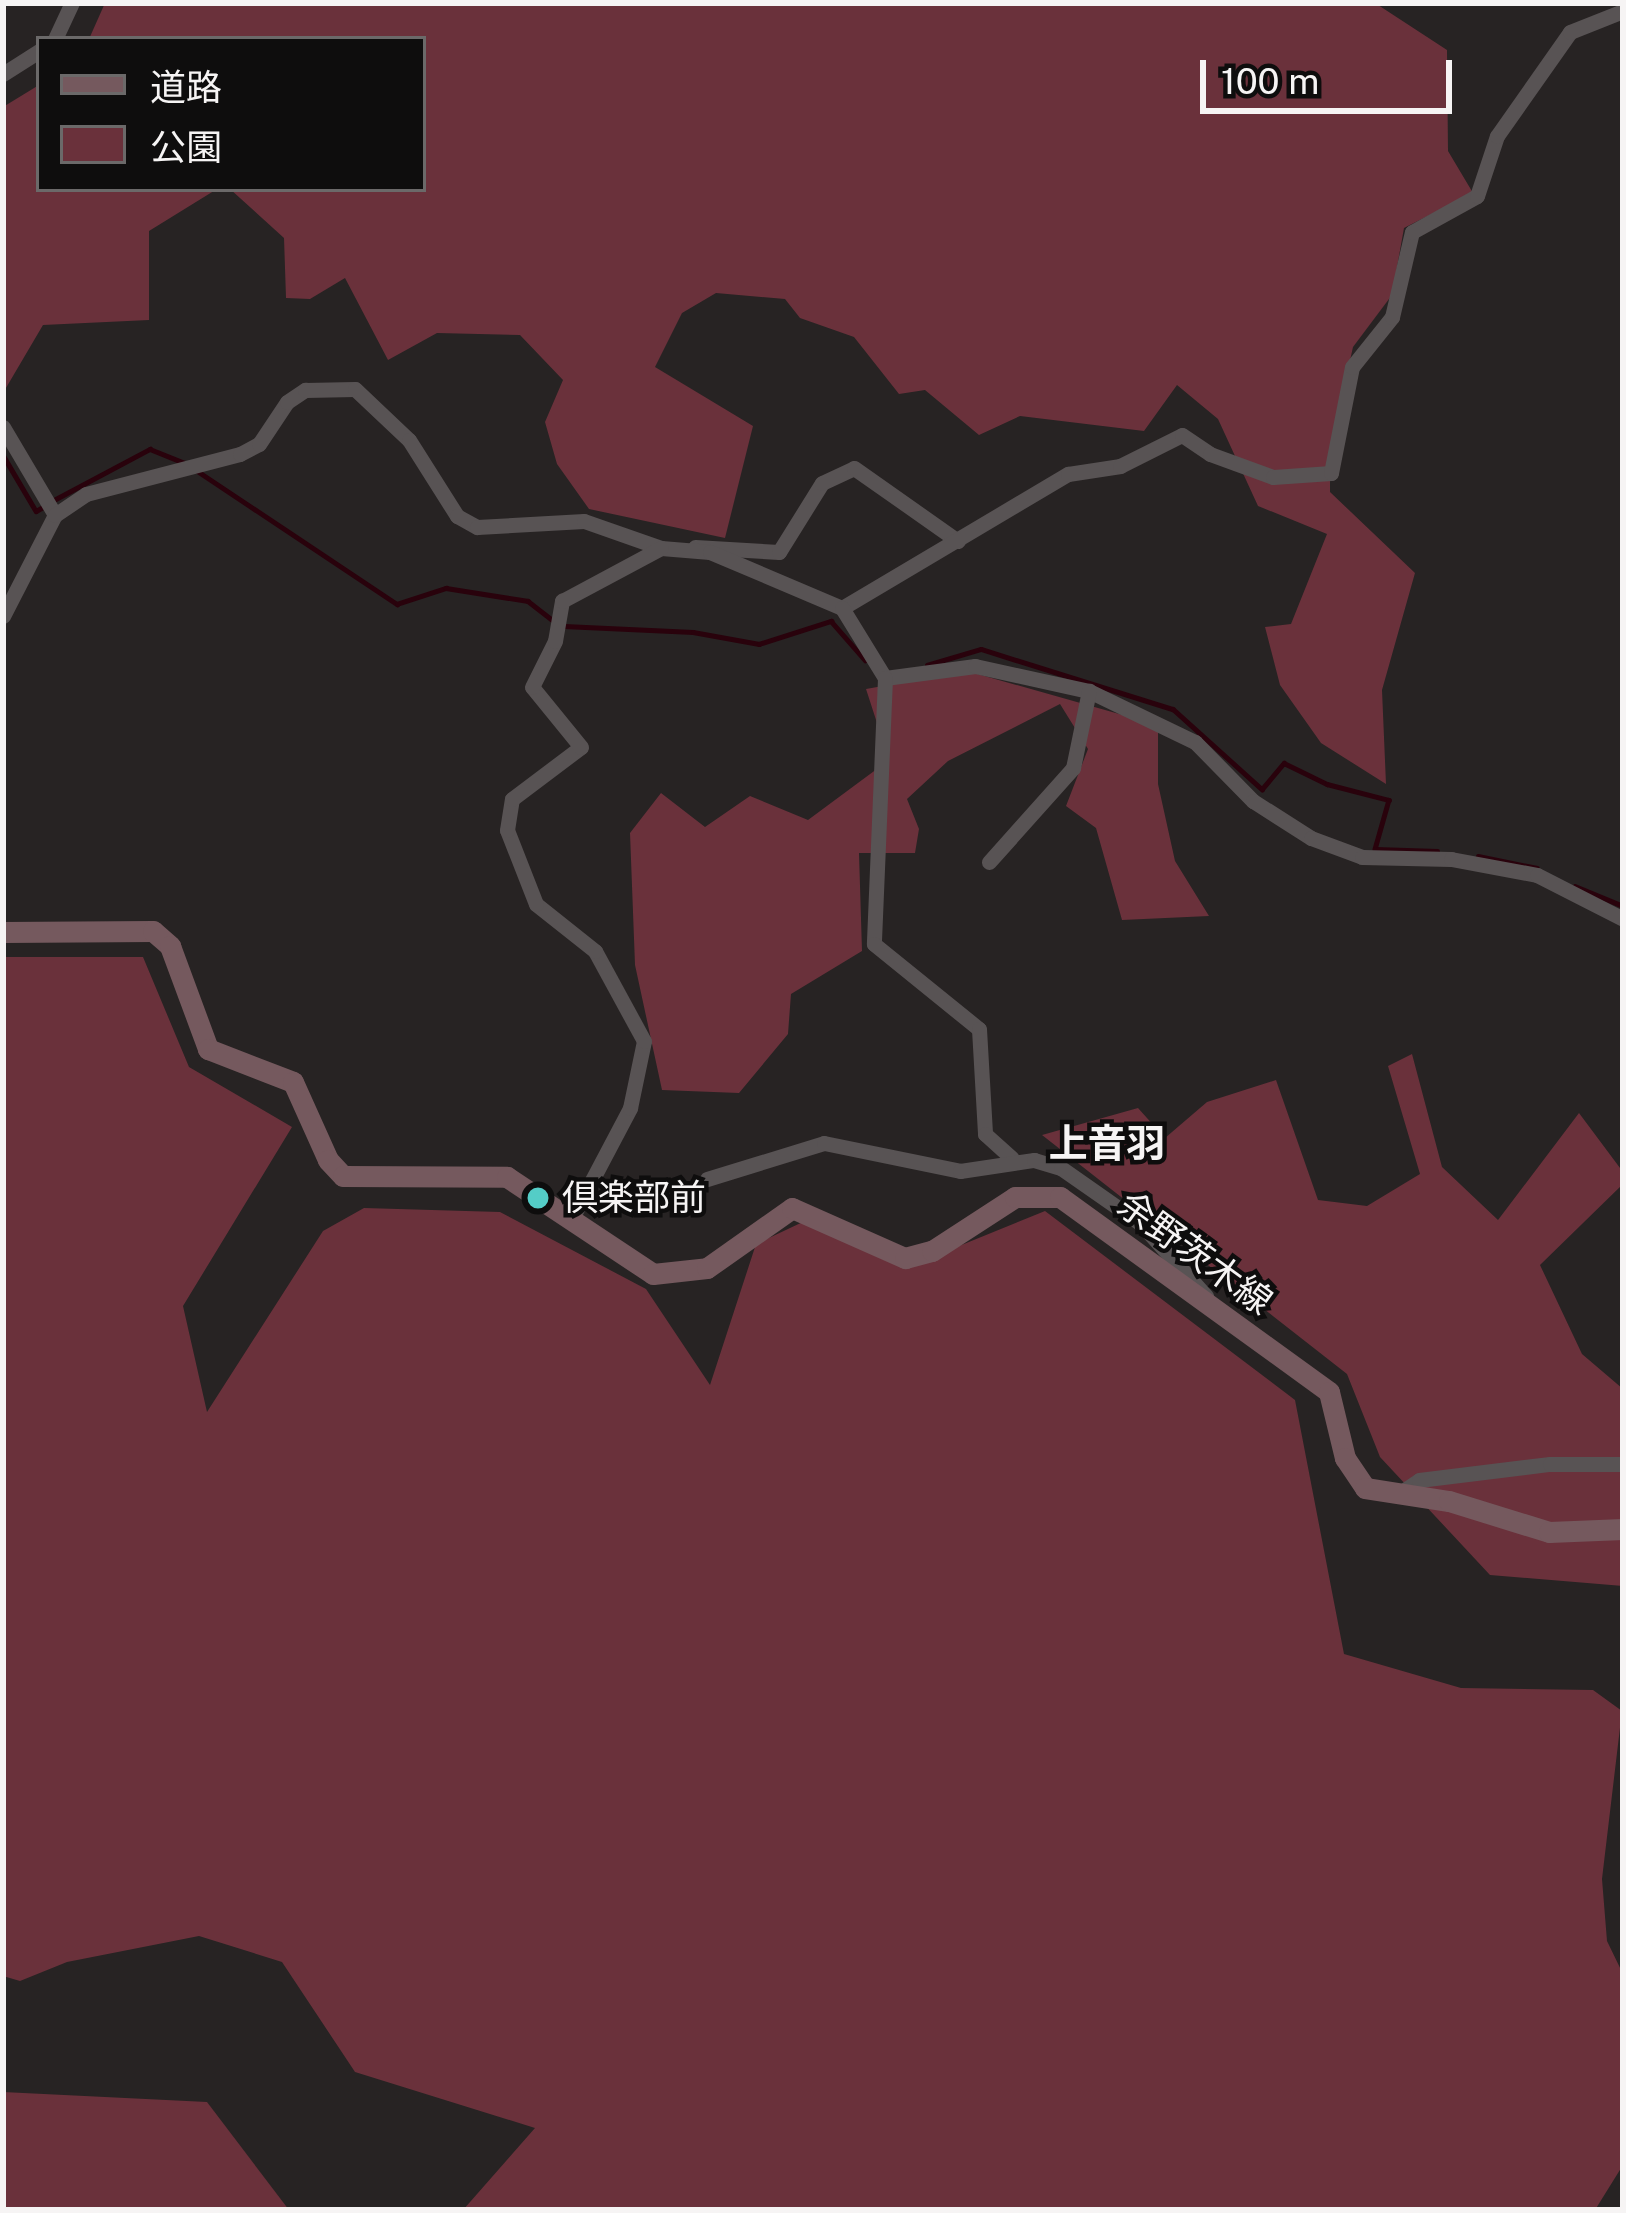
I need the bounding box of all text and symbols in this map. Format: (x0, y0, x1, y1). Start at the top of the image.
legend (36, 36, 426, 192)
scale bar (1206, 36, 1458, 110)
text: 100 m (1221, 60, 1319, 102)
text: 道路 (150, 66, 222, 108)
text: 公園 (150, 126, 222, 168)
district label: 上音羽 (1049, 1120, 1165, 1166)
place label: 倶楽部前 (562, 1176, 706, 1220)
street label: 余野茨木線 (1109, 1183, 1281, 1323)
marker: 倶楽部前 (525, 1185, 551, 1211)

